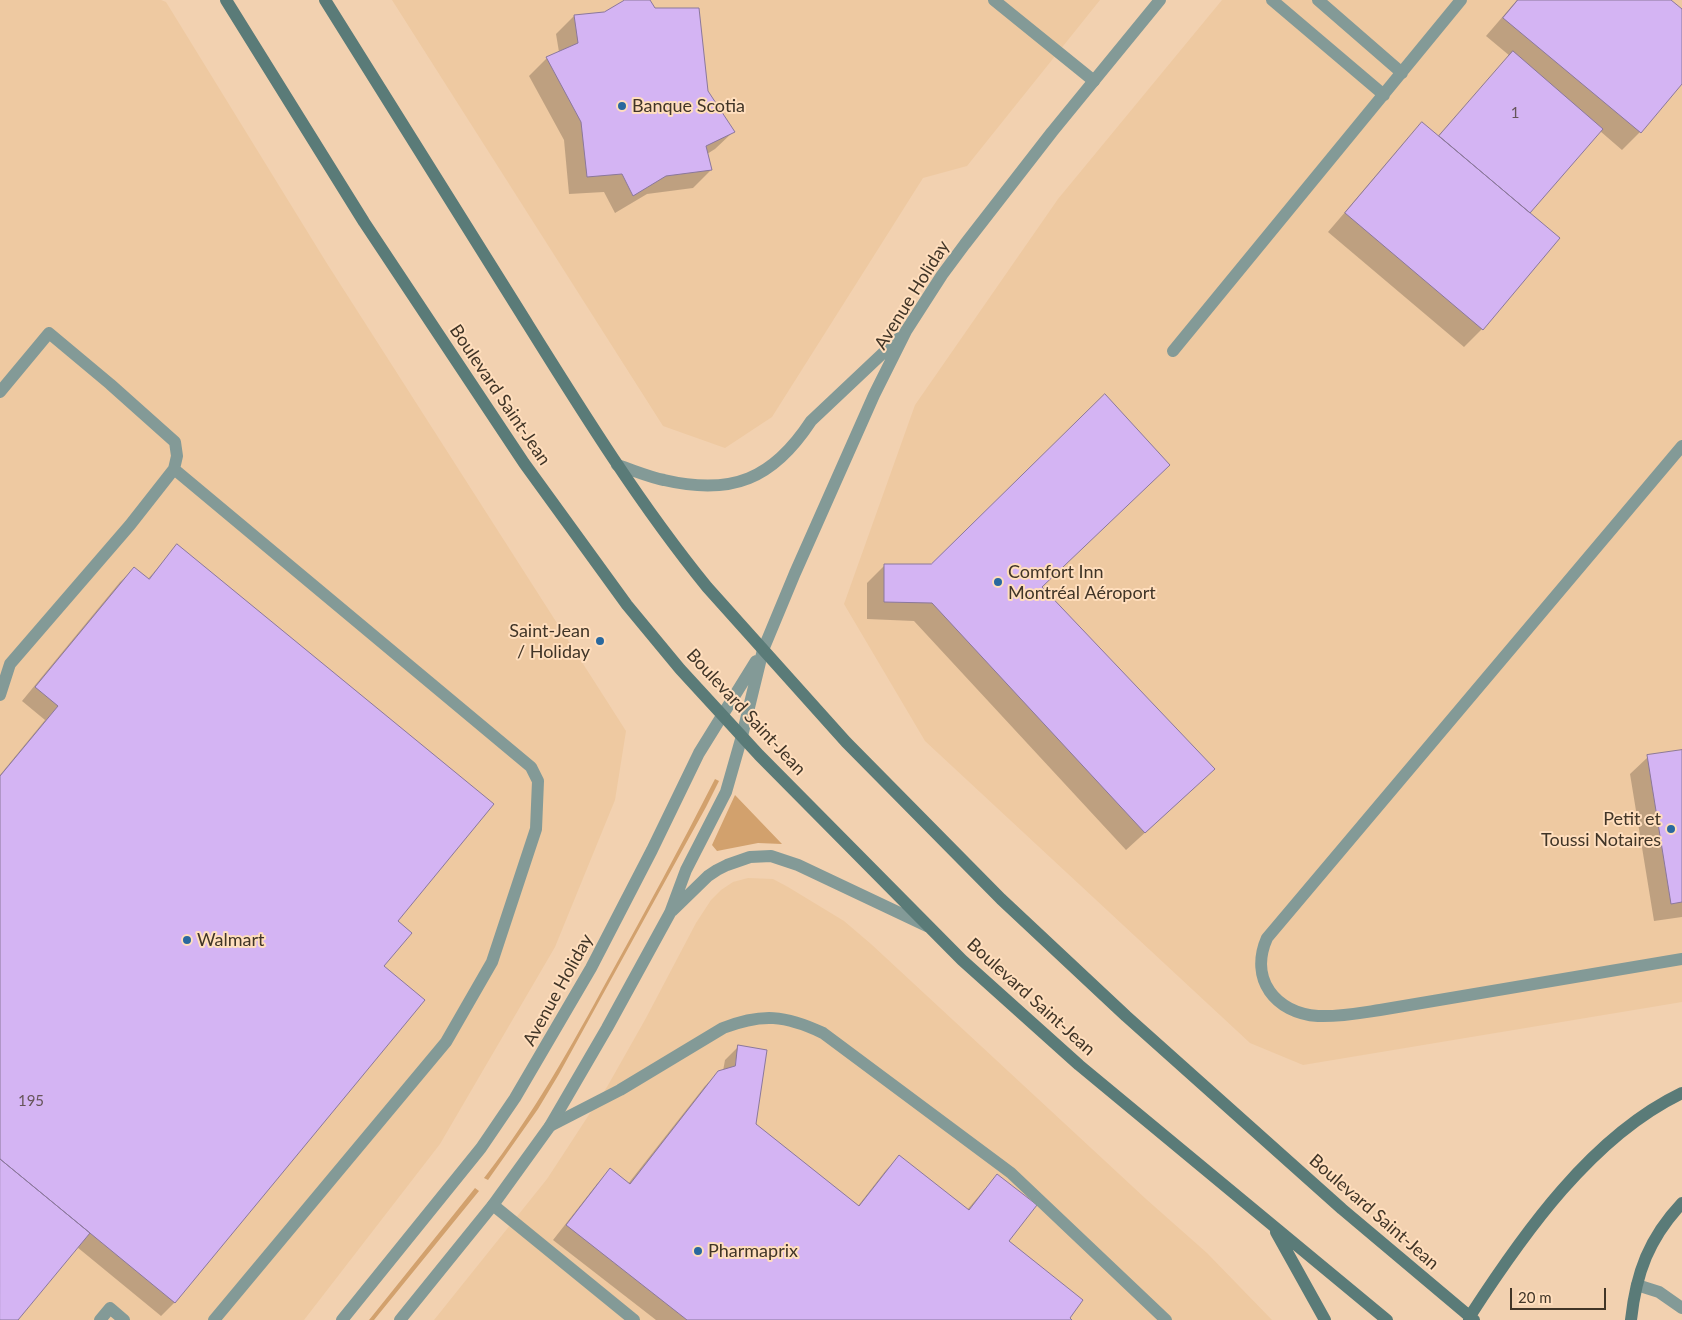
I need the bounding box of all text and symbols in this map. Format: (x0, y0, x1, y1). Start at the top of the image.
place label: Banque Scotia (632, 95, 745, 117)
marker: Banque Scotia (616, 100, 628, 112)
house number: 1 (1511, 104, 1519, 122)
street label: Avenue Holiday (870, 236, 954, 354)
street label: Boulevard Saint-Jean (445, 321, 555, 469)
place label: Comfort Inn Montréal Aéroport (1008, 561, 1156, 604)
marker: Comfort Inn Montréal Aéroport (992, 576, 1004, 588)
place label: Saint-Jean / Holiday (509, 620, 590, 662)
marker: Saint-Jean / Holiday (594, 635, 606, 647)
street label: Boulevard Saint-Jean (682, 644, 810, 780)
place label: Petit et Toussi Notaires (1541, 808, 1661, 851)
marker: Petit et Toussi Notaires (1665, 823, 1677, 835)
place label: Walmart (197, 929, 265, 951)
street label: Avenue Holiday (518, 930, 598, 1050)
marker: Walmart (181, 934, 193, 946)
street label: Boulevard Saint-Jean (962, 934, 1100, 1060)
house number: 195 (18, 1092, 44, 1110)
street label: Boulevard Saint-Jean (1305, 1150, 1443, 1274)
place label: Pharmaprix (708, 1240, 798, 1262)
marker: Pharmaprix (692, 1245, 704, 1257)
scale bar (1512, 1278, 1608, 1310)
text: 20 m (1518, 1288, 1552, 1306)

